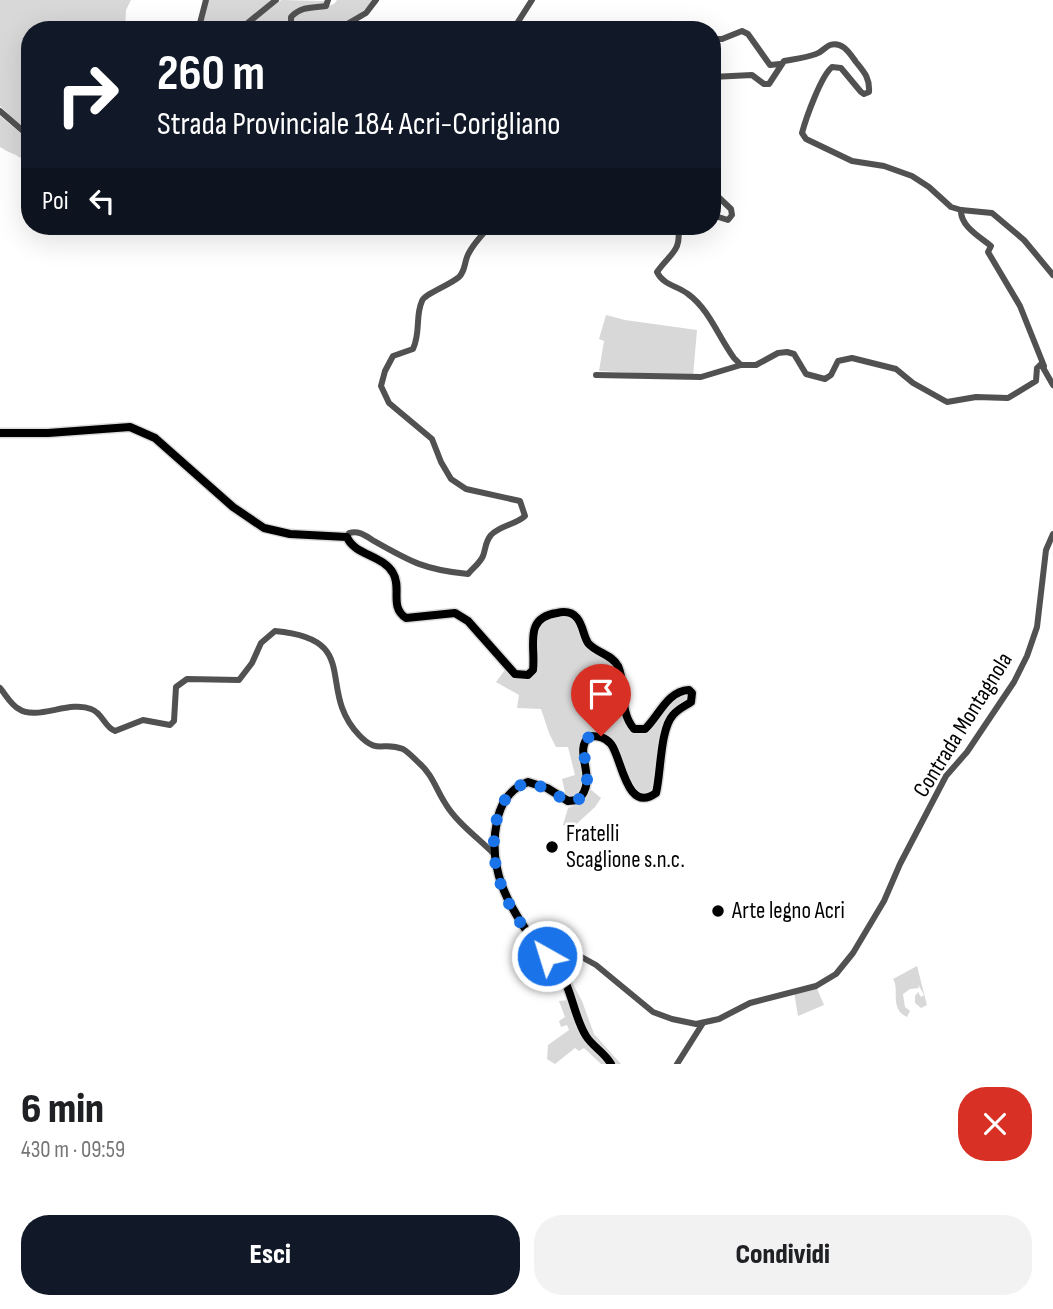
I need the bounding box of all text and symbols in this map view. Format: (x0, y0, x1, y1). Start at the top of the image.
text: 260 m (157, 45, 265, 104)
icon: right (42, 49, 133, 140)
text: Strada Provinciale 184 Acri-Corigliano (157, 105, 561, 144)
icon: left (83, 182, 121, 220)
text: Poi (42, 186, 69, 217)
street label: Contrada Montagnola (907, 647, 1019, 803)
pin (571, 664, 631, 736)
icon: arrive (582, 675, 620, 713)
place label: Fratelli Scaglione s.n.c. (566, 820, 685, 874)
marker: Fratelli Scaglione s.n.c. (544, 839, 560, 855)
place label: Arte legno Acri (731, 897, 845, 925)
marker: Arte legno Acri (710, 903, 726, 919)
position arrow (510, 919, 584, 993)
text: 6 min (21, 1084, 104, 1135)
button: close (958, 1087, 1032, 1161)
text: 430 m · 09:59 (21, 1136, 125, 1164)
button: Esci (21, 1215, 520, 1295)
button: Condividi (534, 1215, 1032, 1295)

